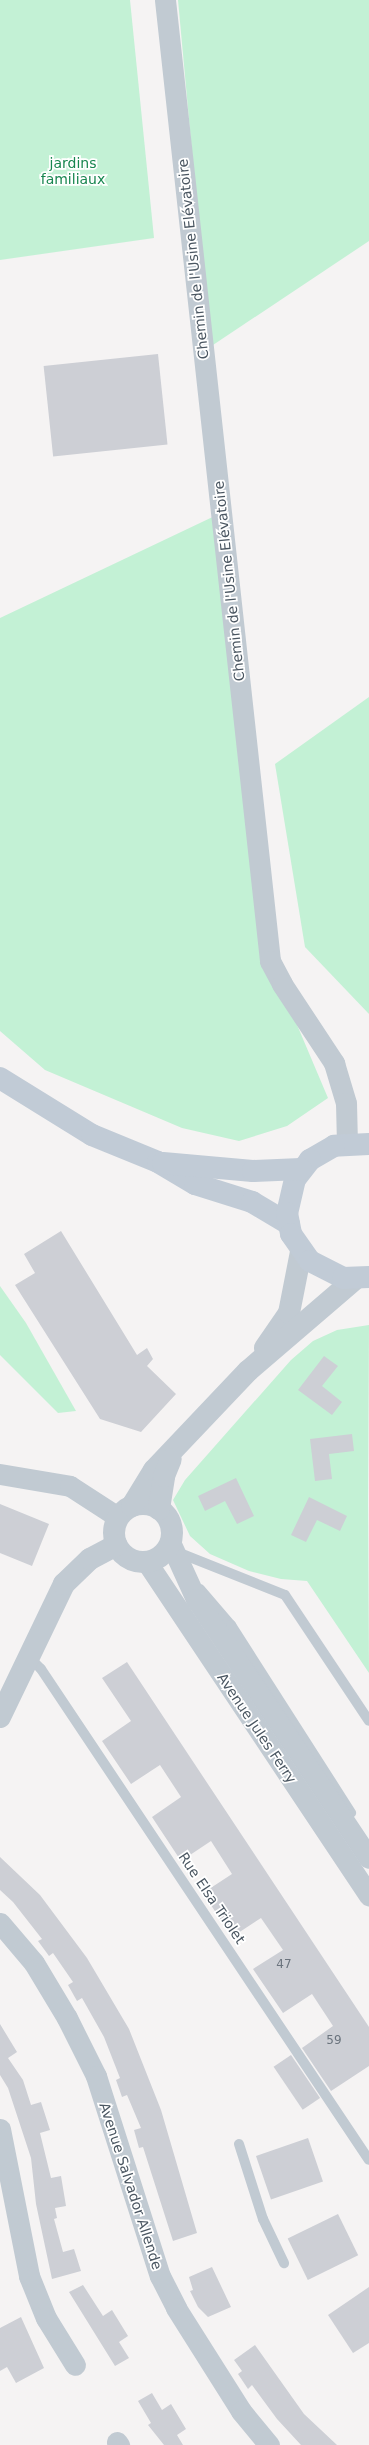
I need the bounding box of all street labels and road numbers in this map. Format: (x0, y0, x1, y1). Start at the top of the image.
street label: Chemin de l'Usine Elévatoire (174, 158, 212, 360)
street label: Chemin de l'Usine Elévatoire (210, 480, 248, 682)
street label: Avenue Jules Ferry (214, 1670, 300, 1786)
street label: Rue Elsa Triolet (175, 1849, 249, 1947)
street label: Avenue Salvador Allende (96, 2100, 166, 2272)

